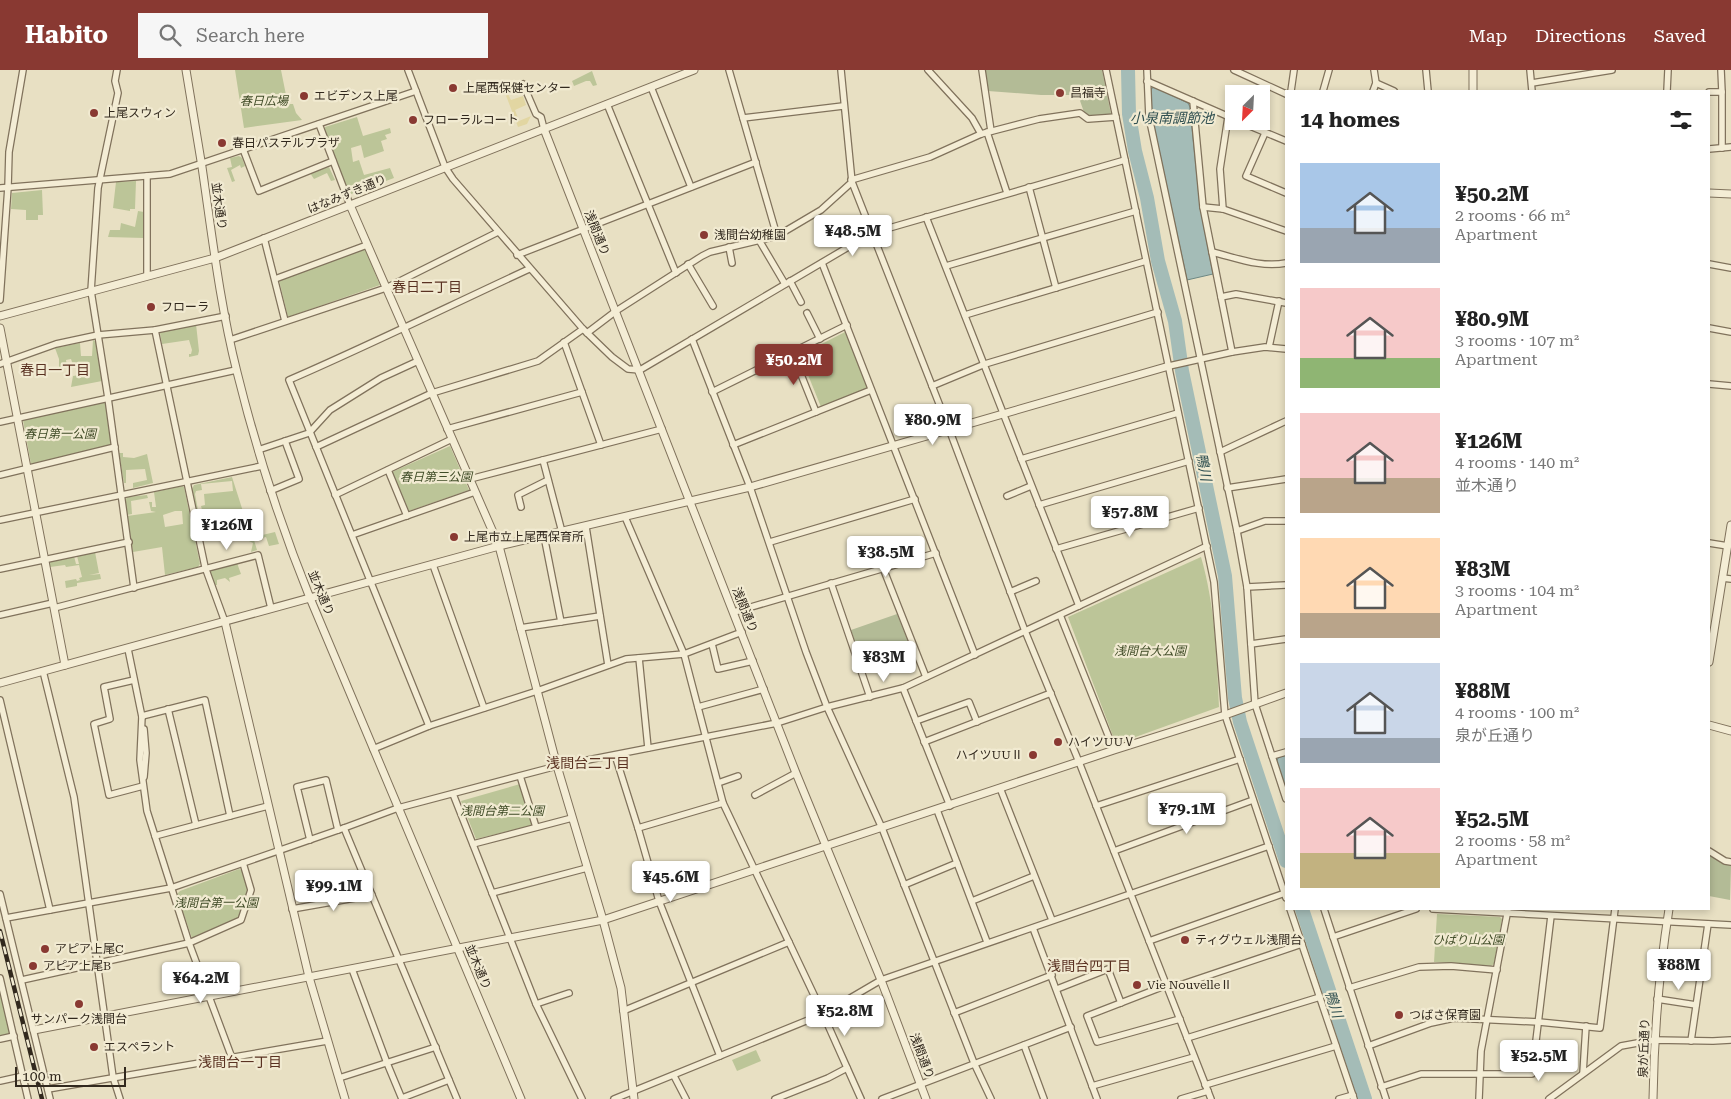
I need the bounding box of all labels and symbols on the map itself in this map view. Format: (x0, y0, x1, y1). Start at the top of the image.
place label: 上尾西保健センター (463, 81, 571, 95)
marker: 上尾西保健センター (447, 82, 459, 94)
north arrow (1225, 85, 1270, 130)
place label: 昌福寺 (1070, 86, 1106, 100)
marker: 昌福寺 (1054, 87, 1066, 99)
place label: エビデンス上尾 (314, 89, 398, 103)
marker: エビデンス上尾 (298, 90, 310, 102)
park label: 春日広場 (240, 94, 290, 108)
place label: 上尾スウィン (104, 106, 176, 120)
marker: 上尾スウィン (88, 107, 100, 119)
water label: 小泉南調節池 (1130, 110, 1216, 126)
place label: フローラルコート (423, 113, 519, 127)
marker: フローラルコート (407, 114, 419, 126)
place label: 春日パステルプラザ (232, 136, 340, 150)
marker: 春日パステルプラザ (216, 137, 228, 149)
street label: はなみずき通り (305, 172, 389, 216)
street label: 並木通り (209, 181, 229, 231)
street label: 浅間通り (582, 208, 612, 258)
pin: ¥48.5M (812, 214, 894, 257)
place label: 浅間台幼稚園 (714, 228, 786, 242)
marker: 浅間台幼稚園 (698, 229, 710, 241)
district label: 春日二丁目 (392, 279, 462, 295)
place label: フローラ (161, 300, 209, 314)
marker: フローラ (145, 301, 157, 313)
pin: ¥50.2M (753, 344, 835, 386)
district label: 春日一丁目 (20, 362, 90, 378)
pin: ¥80.9M (892, 404, 974, 446)
park label: 春日第一公園 (24, 427, 98, 441)
water label: 鴨川 (1193, 452, 1215, 484)
park label: 春日第三公園 (400, 470, 474, 484)
pin: ¥57.8M (1089, 496, 1171, 538)
pin: ¥126M (192, 508, 262, 551)
place label: 上尾市立上尾西保育所 (464, 530, 584, 544)
marker: 上尾市立上尾西保育所 (448, 531, 460, 543)
pin: ¥38.5M (845, 536, 927, 578)
street label: 並木通り (305, 568, 337, 618)
street label: 浅間通り (730, 585, 760, 635)
pin: ¥83M (854, 640, 914, 683)
park label: 浅間台大公園 (1114, 644, 1188, 658)
place label: ハイツUUⅤ (1068, 735, 1135, 749)
marker: ハイツUUⅤ (1052, 736, 1064, 748)
place label: ハイツUUⅡ (956, 748, 1023, 762)
marker: ハイツUUⅡ (1027, 749, 1039, 761)
district label: 浅間台二丁目 (546, 755, 630, 771)
pin: ¥79.1M (1146, 792, 1228, 835)
park label: 浅間台第二公園 (460, 804, 546, 818)
pin: ¥45.6M (630, 860, 712, 903)
pin: ¥99.1M (293, 870, 375, 912)
park label: 浅間台第一公園 (174, 896, 260, 910)
place label: ティグウェル浅間台 (1195, 933, 1302, 947)
park label: ひばり山公園 (1432, 933, 1506, 947)
marker: ティグウェル浅間台 (1179, 934, 1191, 946)
place label: アピア上尾C (55, 942, 124, 956)
street label: 並木通り (462, 942, 494, 992)
marker: アピア上尾C (39, 943, 51, 955)
pin: ¥88M (1649, 948, 1709, 991)
district label: 浅間台四丁目 (1047, 958, 1131, 974)
place label: アピア上尾B (43, 959, 111, 973)
marker: アピア上尾B (27, 960, 39, 972)
pin: ¥64.2M (160, 962, 242, 1004)
place label: Vie NouvelleⅡ (1147, 978, 1232, 992)
marker: Vie NouvelleⅡ (1131, 979, 1143, 991)
water label: 鴨川 (1322, 988, 1347, 1022)
pin: ¥52.8M (804, 994, 886, 1037)
marker: サンパーク浅間台 (73, 998, 85, 1010)
place label: つばさ保育園 (1409, 1008, 1481, 1022)
marker: つばさ保育園 (1393, 1009, 1405, 1021)
place label: サンパーク浅間台 (31, 1012, 127, 1026)
street label: 泉が丘通り (1636, 1018, 1652, 1078)
street label: 浅間通り (907, 1031, 937, 1081)
place label: エスペラント (104, 1040, 175, 1054)
pin: ¥52.5M (1498, 1040, 1580, 1082)
marker: エスペラント (88, 1041, 100, 1053)
district label: 浅間台一丁目 (198, 1054, 282, 1070)
scale bar (15, 1064, 126, 1087)

